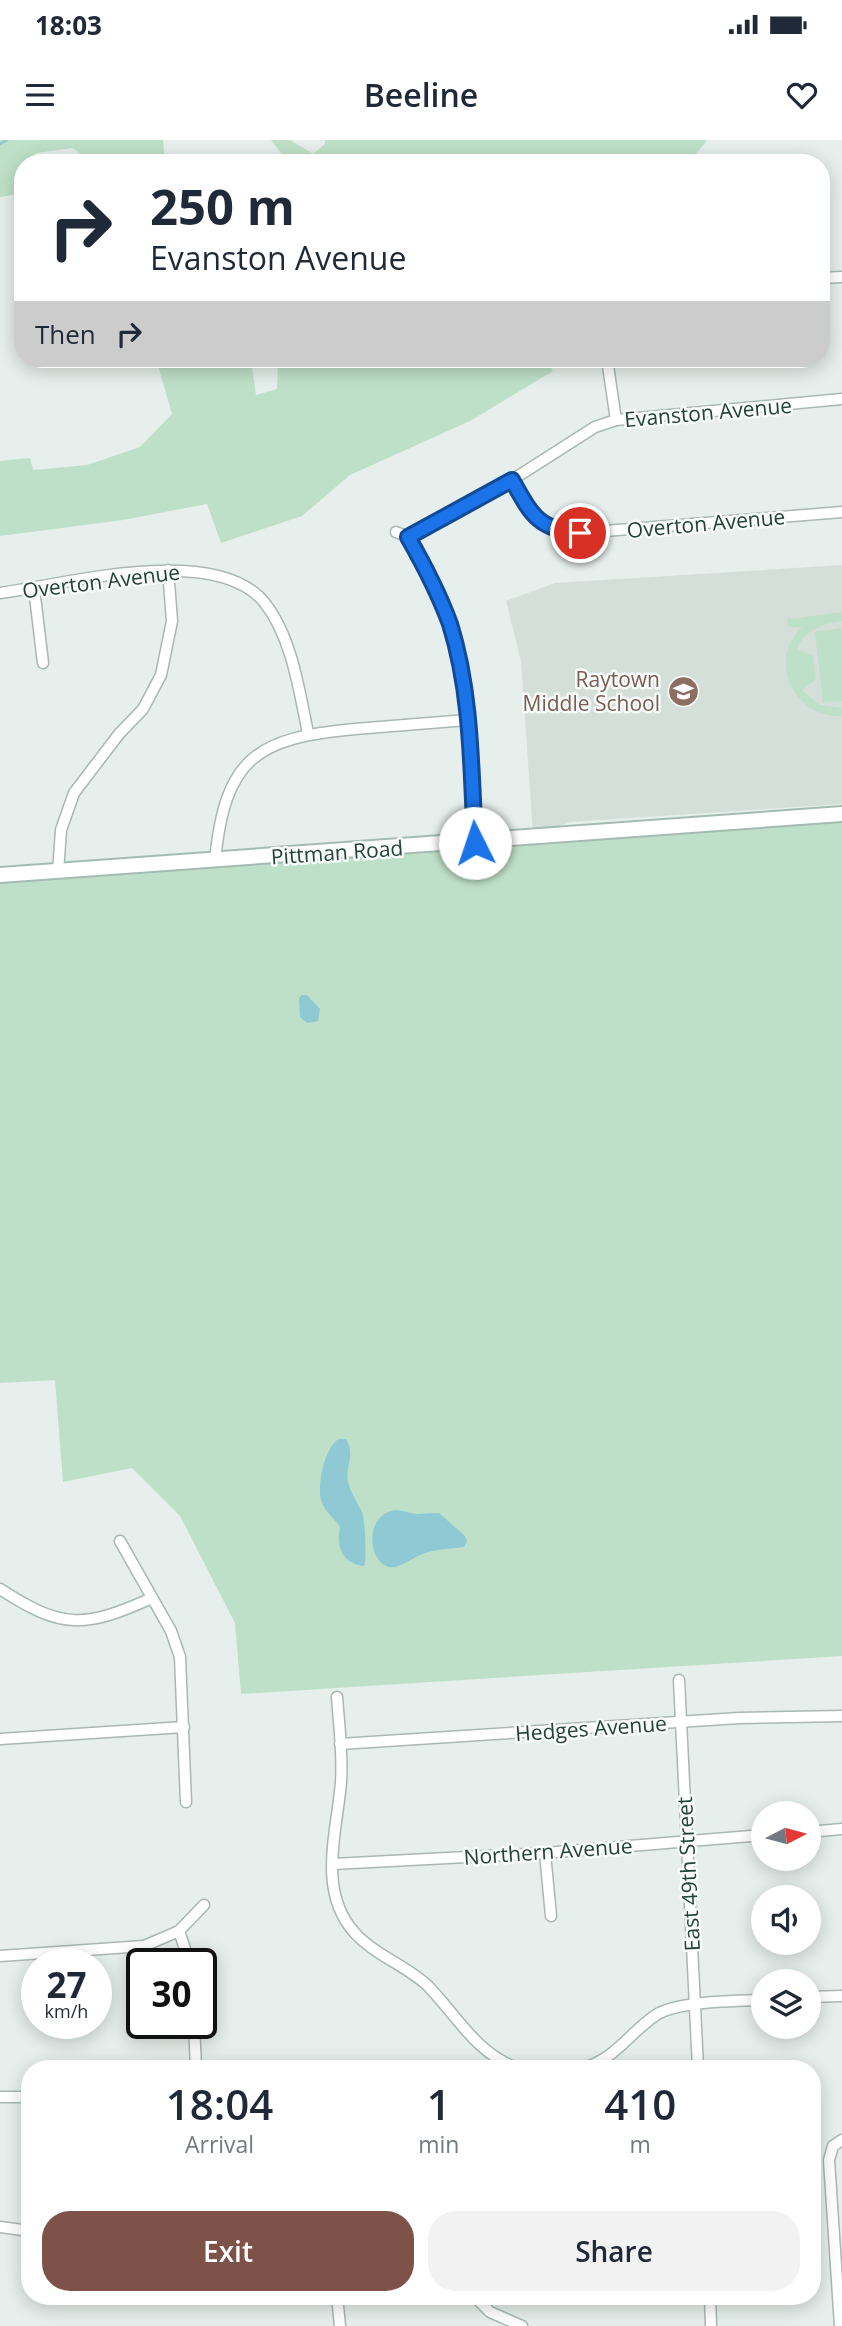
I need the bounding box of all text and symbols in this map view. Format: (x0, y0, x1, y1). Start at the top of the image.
text: 18:03 (35, 7, 102, 43)
text: Beeline (364, 73, 478, 116)
icon: menu (21, 76, 59, 114)
icon: heart (783, 76, 821, 114)
text: 250 m (150, 173, 295, 239)
icon: right (35, 182, 126, 273)
text: Evanston Avenue (150, 236, 406, 279)
icon: right (110, 315, 148, 353)
text: Then (35, 316, 96, 352)
street label: Evanston Avenue (623, 391, 793, 433)
street label: Overton Avenue (626, 502, 786, 544)
pin (550, 503, 610, 563)
icon: arrive (561, 514, 599, 552)
street label: Overton Avenue (21, 557, 181, 605)
place label: Raytown Middle School (523, 665, 660, 717)
school or university icon: Raytown Middle School (666, 674, 700, 708)
position arrow (438, 806, 512, 880)
street label: Pittman Road (270, 833, 404, 871)
street label: Hedges Avenue (514, 1709, 668, 1747)
street label: East 49th Street (670, 1796, 706, 1952)
north arrow (751, 1801, 821, 1871)
map controls (751, 1801, 821, 2039)
street label: Northern Avenue (463, 1831, 633, 1871)
button: sound (751, 1885, 821, 1955)
speed limit sign: 30 (126, 1948, 217, 2039)
text: 27 (46, 1961, 87, 2008)
button: layers (751, 1969, 821, 2039)
text: km/h (45, 1999, 88, 2023)
text: 18:04 (166, 2075, 273, 2132)
text: 1 (427, 2075, 451, 2132)
text: 410 (604, 2075, 676, 2132)
text: Arrival (185, 2128, 254, 2160)
text: min (418, 2128, 459, 2160)
text: m (630, 2128, 651, 2160)
button: Exit (42, 2211, 414, 2291)
button: Share (428, 2211, 800, 2291)

